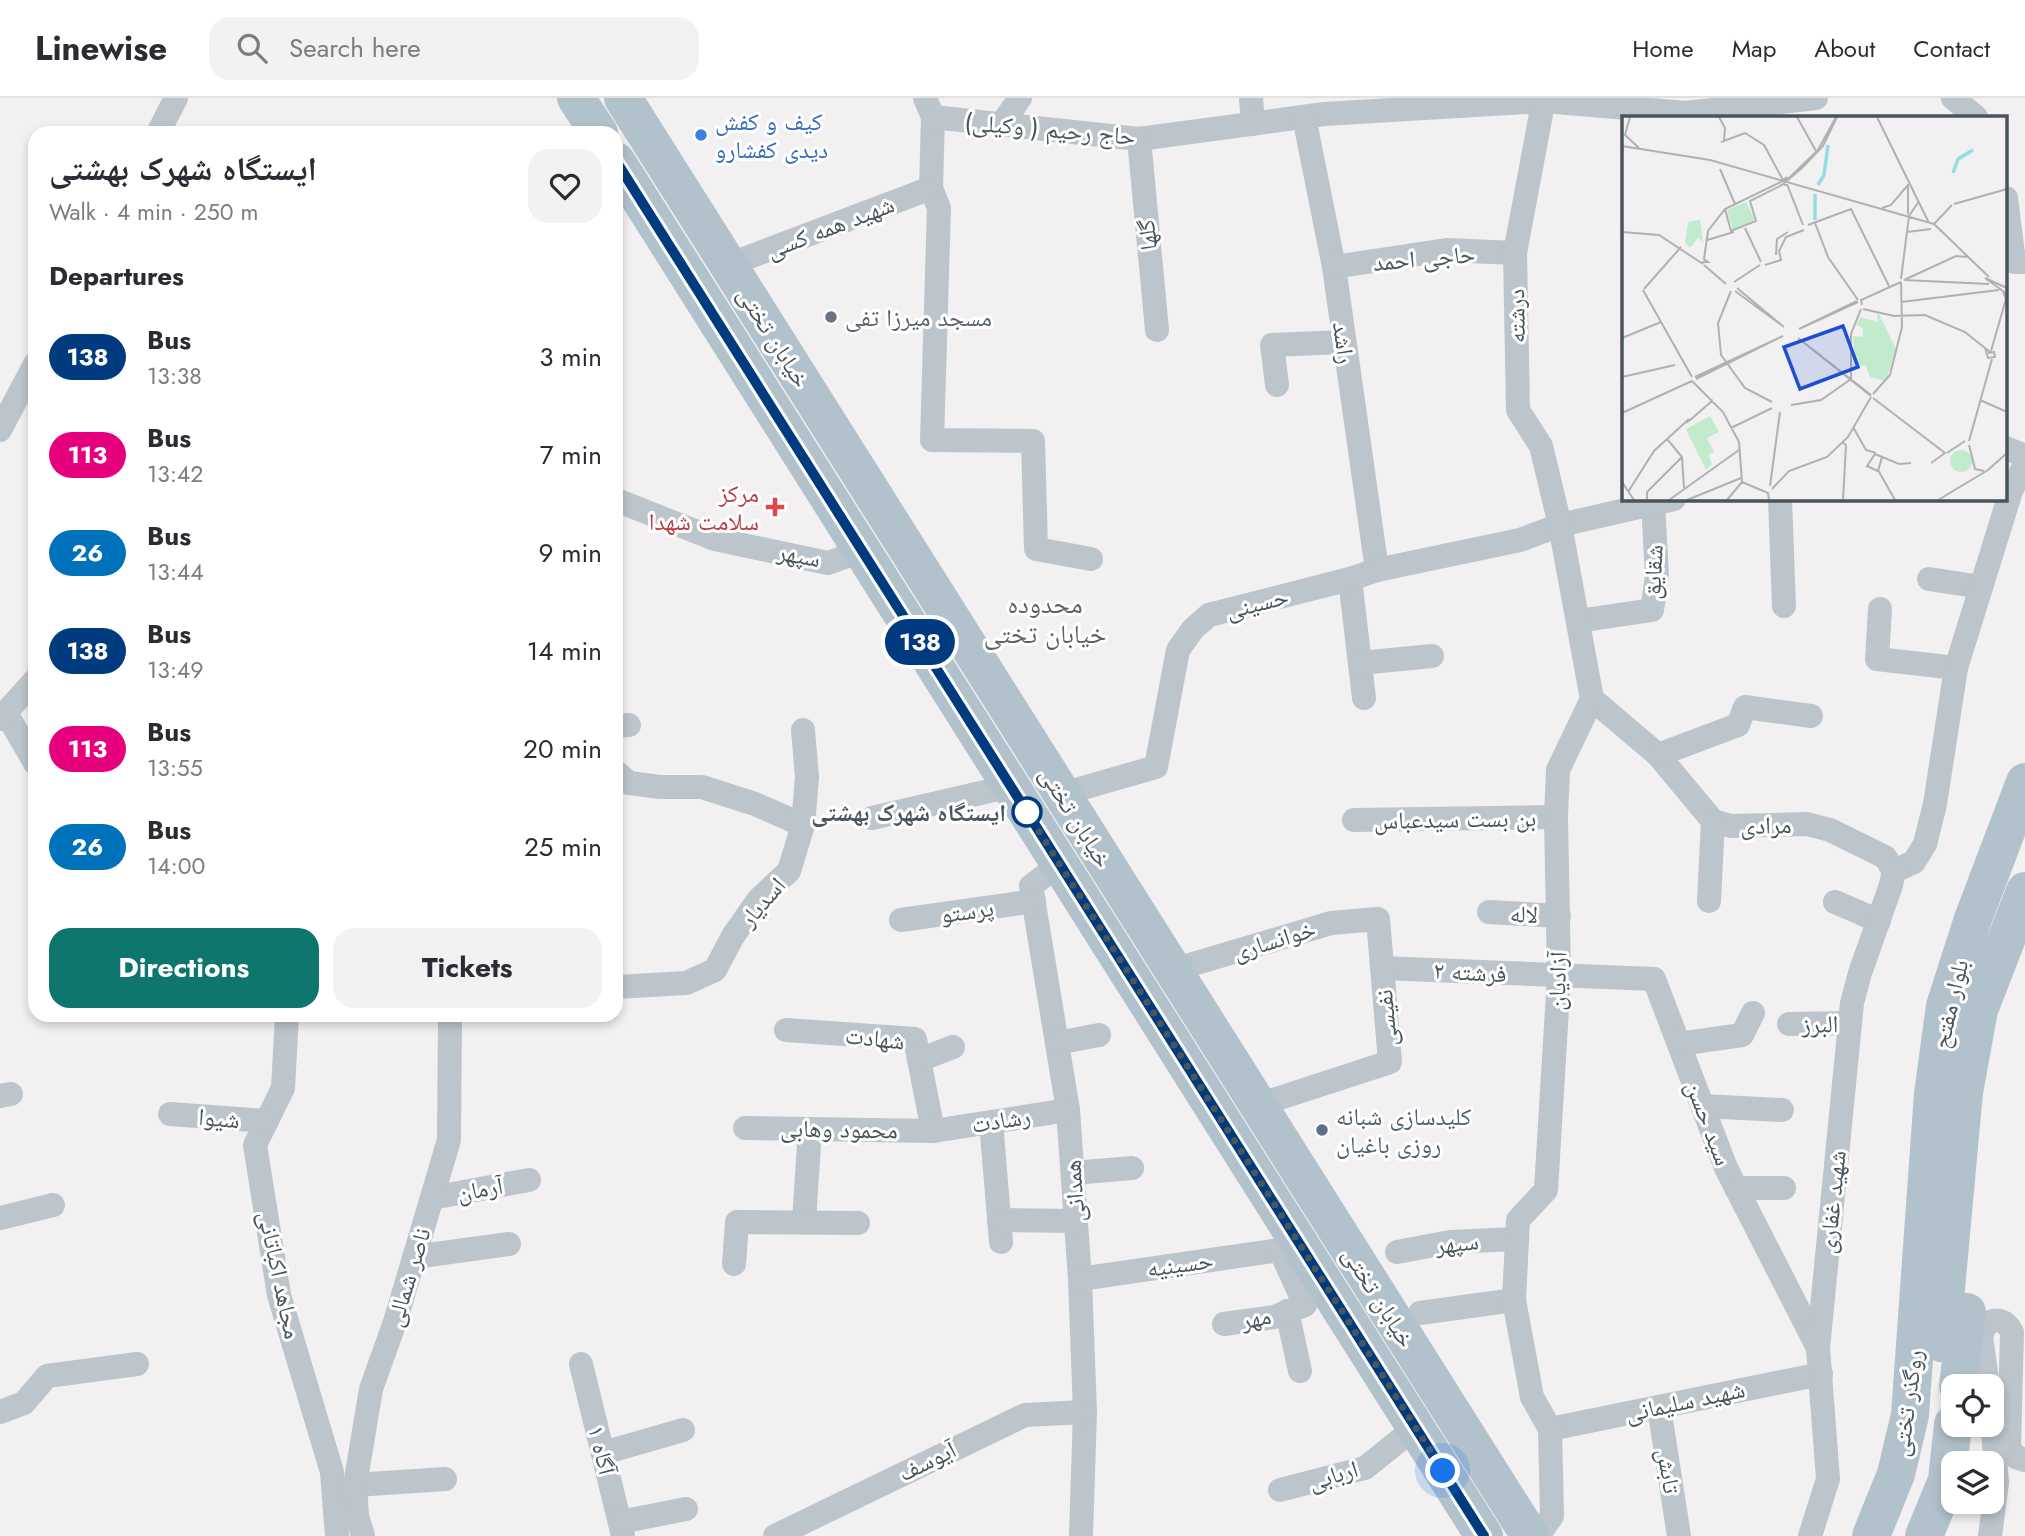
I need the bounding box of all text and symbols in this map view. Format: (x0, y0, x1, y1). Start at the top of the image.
search box (209, 17, 699, 80)
text: Linewise (35, 25, 167, 72)
icon: search (233, 29, 271, 67)
text: Search here (289, 29, 421, 67)
text: Home (1632, 31, 1694, 66)
text: Map (1732, 31, 1776, 66)
text: About (1814, 31, 1875, 66)
text: Contact (1913, 31, 1990, 66)
place label: کیف و کفش دیدی کفشارو (715, 104, 828, 167)
street label: حاج رحیم ( وکیلی) (963, 104, 1137, 154)
inset map (1622, 116, 2008, 500)
marker: کیف و کفش دیدی کفشارو (693, 127, 709, 143)
text: ایستگاه شهرک بهشتی (49, 145, 317, 192)
button: heart (528, 149, 602, 223)
street label: شهید همه کسی (761, 187, 899, 267)
text: Walk · 4 min · 250 m (49, 195, 258, 229)
street label: گلها (1128, 218, 1166, 252)
street label: حاجی احمد (1371, 236, 1477, 280)
text: Departures (49, 257, 184, 295)
street label: خیابان تختی (729, 280, 819, 394)
street label: درشته (1498, 288, 1534, 344)
place label: مسجد میرزا تفی (845, 300, 992, 335)
marker: مسجد میرزا تفی (823, 309, 839, 325)
street label: راشد (1324, 320, 1364, 366)
text: Bus (147, 321, 191, 359)
text: 3 min (539, 338, 602, 376)
text: 138 (66, 339, 109, 374)
text: 13:38 (147, 359, 202, 393)
text: Bus (147, 419, 191, 457)
text: 7 min (540, 436, 602, 474)
text: 113 (68, 437, 107, 472)
text: 13:42 (147, 457, 203, 491)
place label: مرکز سلامت شهدا (649, 476, 759, 539)
marker: مرکز سلامت شهدا (765, 497, 785, 517)
text: Bus (147, 517, 191, 555)
text: 9 min (539, 534, 602, 572)
street label: سپهر (774, 534, 823, 576)
text: 26 (72, 535, 103, 570)
street label: شقایق (1634, 544, 1672, 600)
text: 13:44 (147, 555, 204, 589)
street label: حسینی (1222, 578, 1292, 628)
district label: محدوده خیابان تختی (984, 585, 1106, 653)
text: Bus (147, 615, 191, 653)
line badge: 138 (880, 619, 960, 665)
text: 138 (899, 624, 941, 659)
text: 14 min (527, 632, 602, 670)
text: 138 (66, 633, 109, 668)
text: 13:49 (147, 653, 203, 687)
text: Bus (147, 713, 191, 751)
text: 20 min (523, 730, 602, 768)
text: 113 (68, 731, 107, 766)
text: 13:55 (147, 751, 203, 785)
street label: خیابان تختی (1031, 760, 1121, 874)
place label: ایستگاه شهرک بهشتی (811, 795, 1006, 830)
marker: ایستگاه شهرک بهشتی (1012, 797, 1042, 827)
street label: بن بست سیدعباس (1373, 800, 1537, 838)
street label: مرادی (1740, 807, 1792, 843)
text: Bus (147, 811, 191, 849)
text: 25 min (524, 828, 602, 866)
text: 26 (72, 829, 103, 864)
text: 14:00 (147, 849, 205, 883)
street label: اسدیار (730, 869, 794, 936)
street label: پرستو (938, 890, 996, 932)
street label: لاله (1509, 896, 1539, 932)
street label: خوانساری (1228, 911, 1320, 969)
button: Directions (49, 928, 319, 1008)
button: Tickets (333, 928, 602, 1008)
street label: آزادیان (1538, 950, 1576, 1011)
street label: فرشته ۲ (1433, 953, 1507, 991)
street label: بلوار مفتح (1923, 956, 1977, 1052)
street label: نفیسی (1366, 988, 1406, 1048)
street label: البرز (1800, 1006, 1839, 1042)
street label: شهادت (844, 1017, 906, 1059)
street label: سید حسن (1677, 1076, 1741, 1170)
street label: رشادت (969, 1098, 1033, 1142)
street label: شیوا (197, 1099, 241, 1137)
place label: کلیدسازی شبانه روزی باغیان (1336, 1099, 1471, 1162)
street label: محمود وهابی (780, 1110, 898, 1148)
marker: کلیدسازی شبانه روزی باغیان (1314, 1122, 1330, 1138)
street label: شهید غفاری (1809, 1149, 1855, 1255)
street label: همدانی (1054, 1159, 1094, 1223)
street label: آرمان (454, 1168, 507, 1210)
street label: مجاهد اکباتانی (249, 1208, 311, 1342)
street label: ناصر شمالی (376, 1223, 440, 1331)
street label: سپهر (1433, 1223, 1480, 1263)
street label: خیابان تختی (1334, 1240, 1424, 1354)
street label: حسینیه (1145, 1242, 1215, 1286)
street label: مهر (1237, 1298, 1274, 1338)
street label: روگذر تختی (1882, 1347, 1932, 1459)
street label: شهید سلیمانی (1622, 1371, 1748, 1431)
map controls (1941, 1374, 2004, 1514)
button: locate (1941, 1374, 2004, 1437)
street label: آگاه ۱ (579, 1422, 625, 1479)
street label: آیوسف (892, 1432, 963, 1490)
street label: تابش (1648, 1446, 1690, 1496)
street label: اربابی (1304, 1451, 1362, 1499)
button: layers (1941, 1451, 2004, 1514)
your location (1425, 1453, 1460, 1488)

